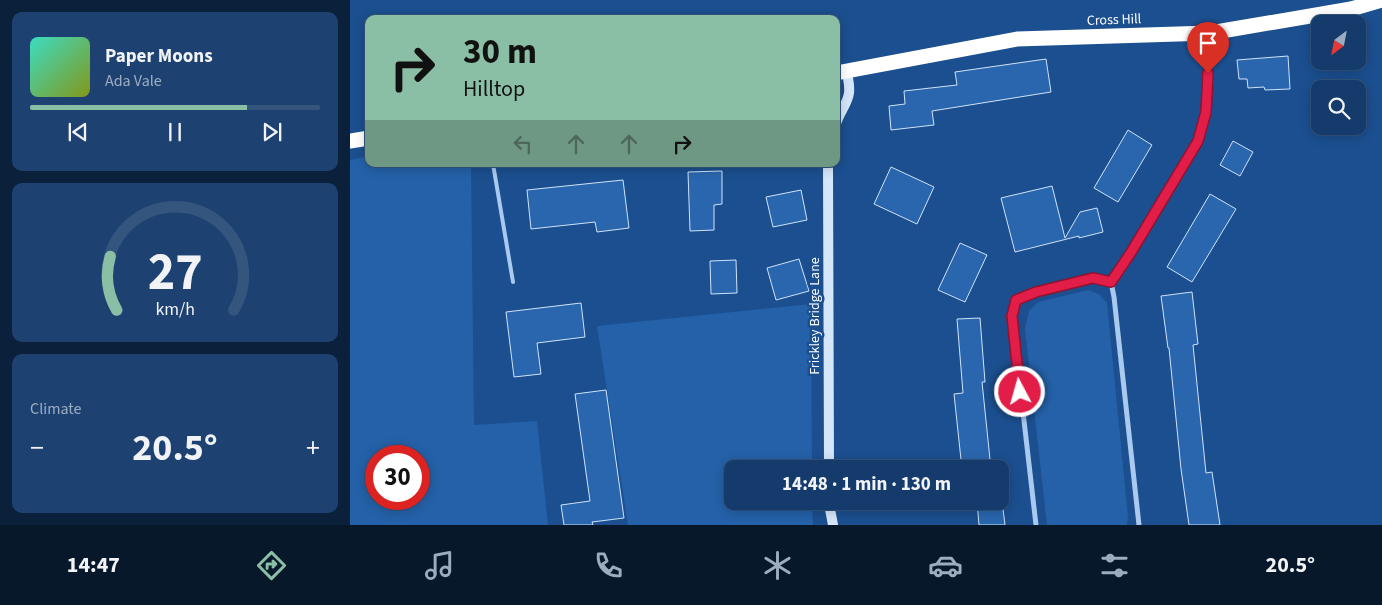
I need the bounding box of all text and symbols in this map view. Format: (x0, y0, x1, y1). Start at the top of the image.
street label: Cross Hill (1086, 9, 1142, 31)
north arrow (1311, 15, 1366, 70)
map controls (1311, 15, 1366, 135)
pin (1187, 22, 1229, 73)
text: 30 m (463, 27, 537, 77)
icon: arrive (1194, 29, 1222, 57)
icon: right (380, 35, 445, 100)
text: Paper Moons (105, 43, 213, 70)
text: Ada Vale (105, 70, 162, 92)
text: Hilltop (463, 73, 525, 105)
button: search (1311, 80, 1366, 135)
icon: previous (64, 118, 92, 146)
icon: pause (161, 118, 189, 146)
icon: next (258, 118, 286, 146)
icon: left (509, 130, 537, 158)
icon: ahead (562, 130, 590, 158)
icon: ahead (615, 130, 643, 158)
icon: right (668, 130, 696, 158)
text: 27 (148, 236, 202, 310)
street label: Frickley Bridge Lane (805, 257, 825, 375)
text: km/h (155, 297, 195, 322)
position arrow (993, 365, 1045, 417)
text: Climate (30, 398, 81, 420)
text: 20.5° (132, 421, 218, 475)
text: − (30, 428, 44, 468)
text: + (306, 428, 320, 468)
speed limit sign: 30 (365, 445, 430, 510)
text: 14:48 · 1 min · 130 m (782, 471, 951, 498)
icon: directions (254, 548, 289, 583)
icon: music (422, 548, 457, 583)
icon: phone (591, 548, 626, 583)
icon: climate (760, 548, 795, 583)
icon: car (928, 548, 963, 583)
icon: filters (1097, 548, 1132, 583)
text: 14:47 (67, 549, 120, 581)
text: 20.5° (1266, 549, 1315, 581)

